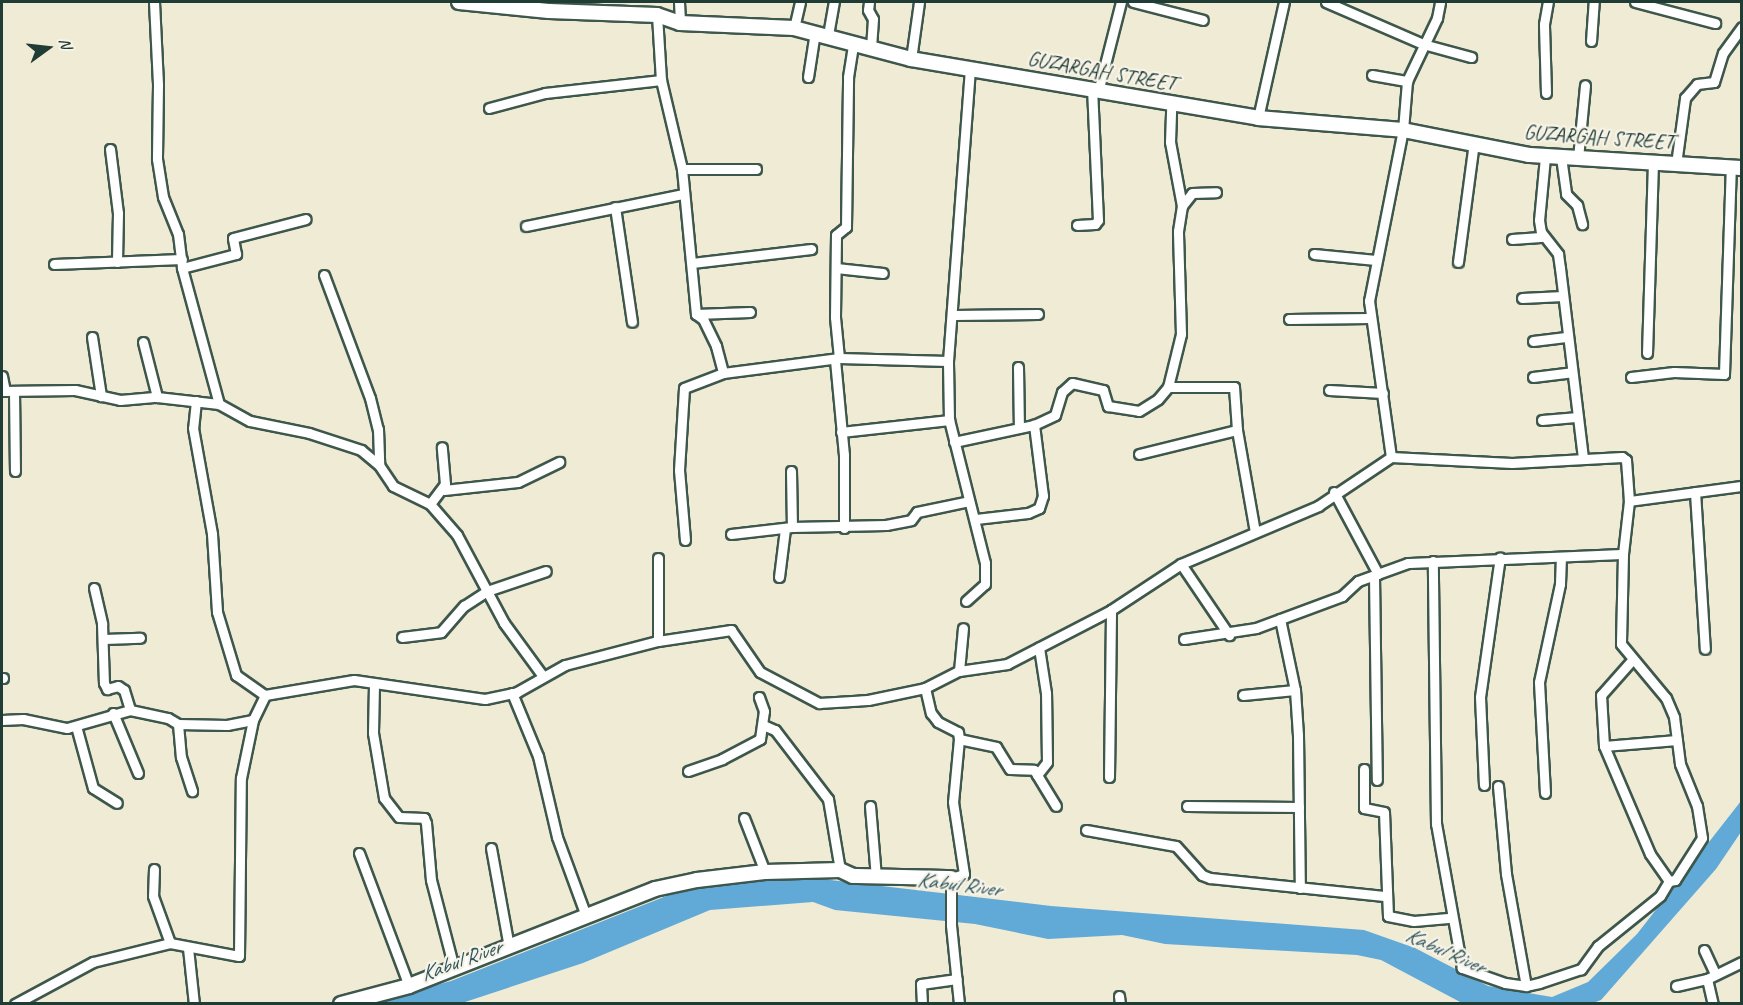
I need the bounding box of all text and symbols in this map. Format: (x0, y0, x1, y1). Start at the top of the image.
north arrow (18, 18, 78, 78)
text: N (54, 36, 76, 51)
street label: GUZARGAH STREET (1026, 46, 1178, 96)
street label: GUZARGAH STREET (1523, 119, 1675, 155)
water label: Kabul River (915, 867, 1003, 903)
water label: Kabul River (1401, 922, 1489, 980)
water label: Kabul River (417, 934, 505, 988)

